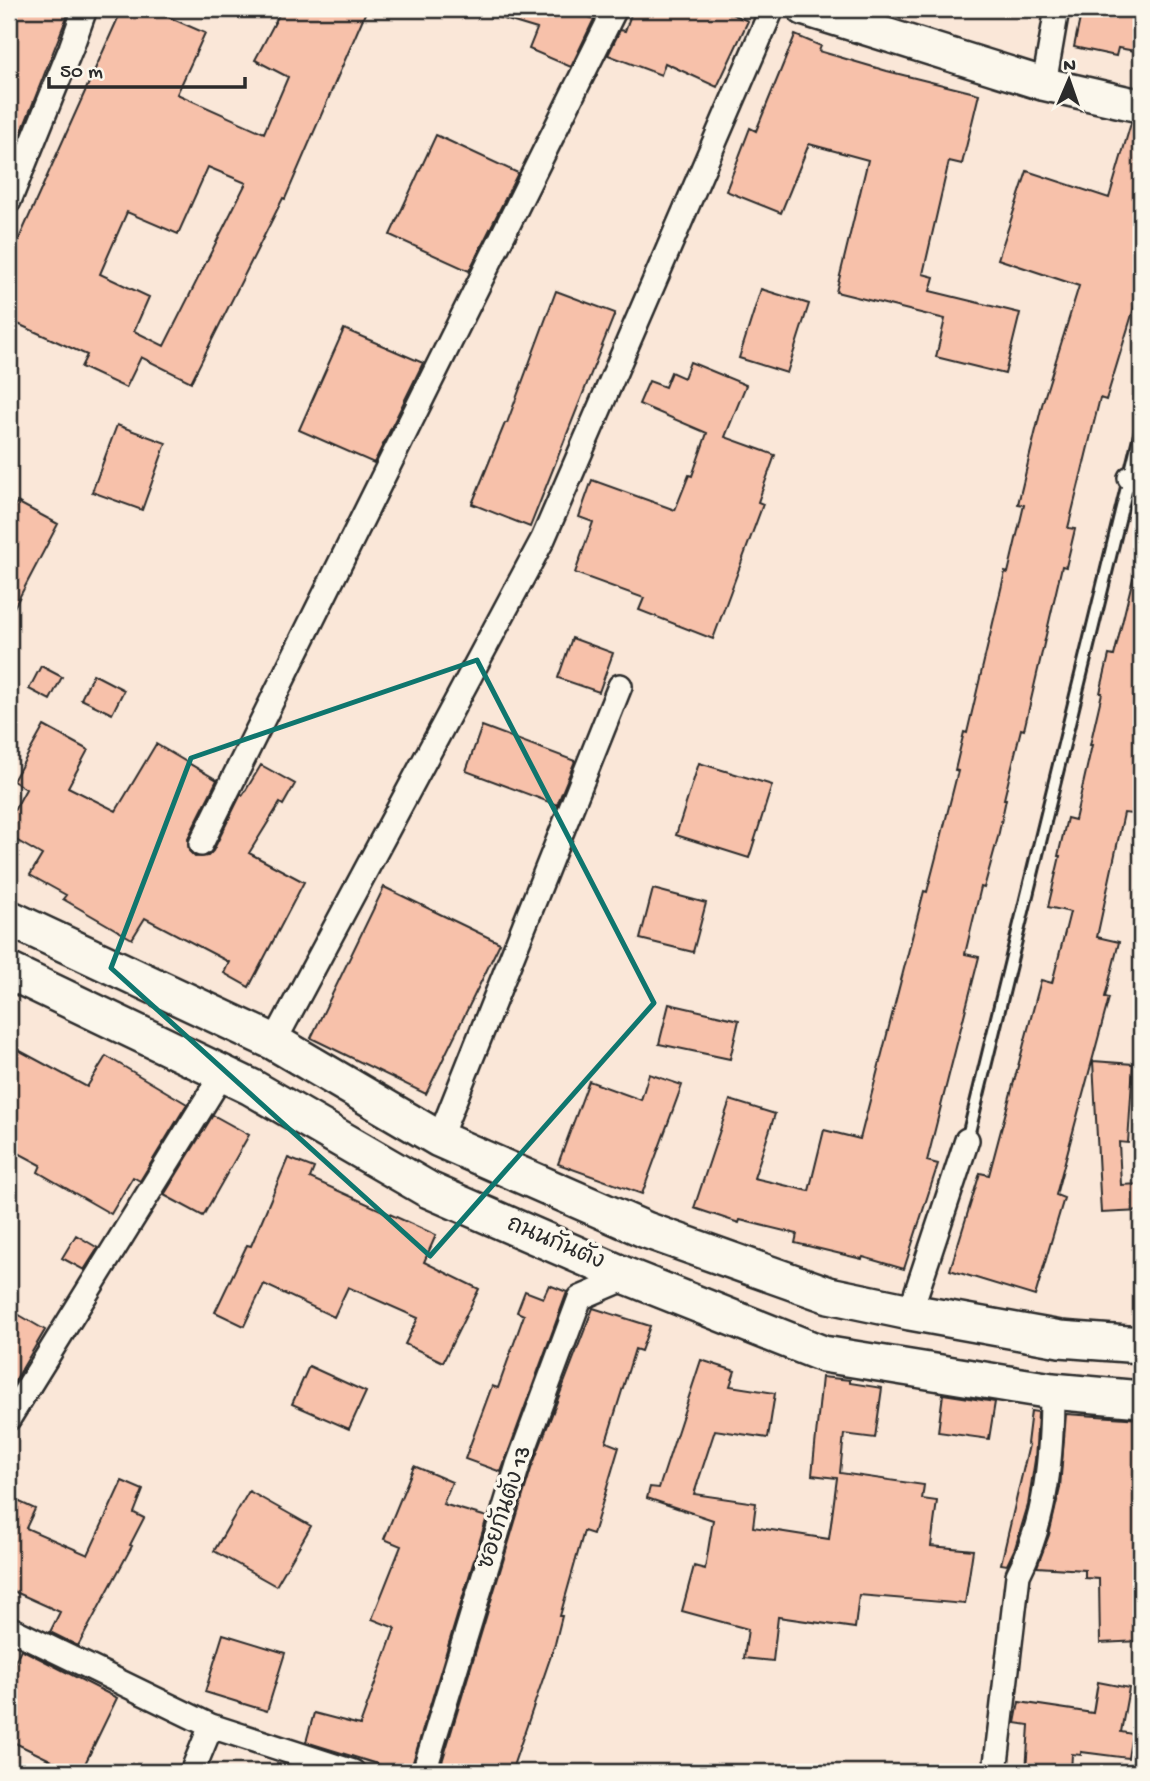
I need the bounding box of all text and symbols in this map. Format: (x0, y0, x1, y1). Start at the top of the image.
scale bar (49, 46, 245, 90)
north arrow (1034, 46, 1104, 116)
text: N (1063, 55, 1076, 78)
text: 50 m (60, 61, 103, 86)
street label: ถนนกันตัง (502, 1209, 609, 1277)
street label: ซอยกันตัง 13 (471, 1442, 539, 1573)

